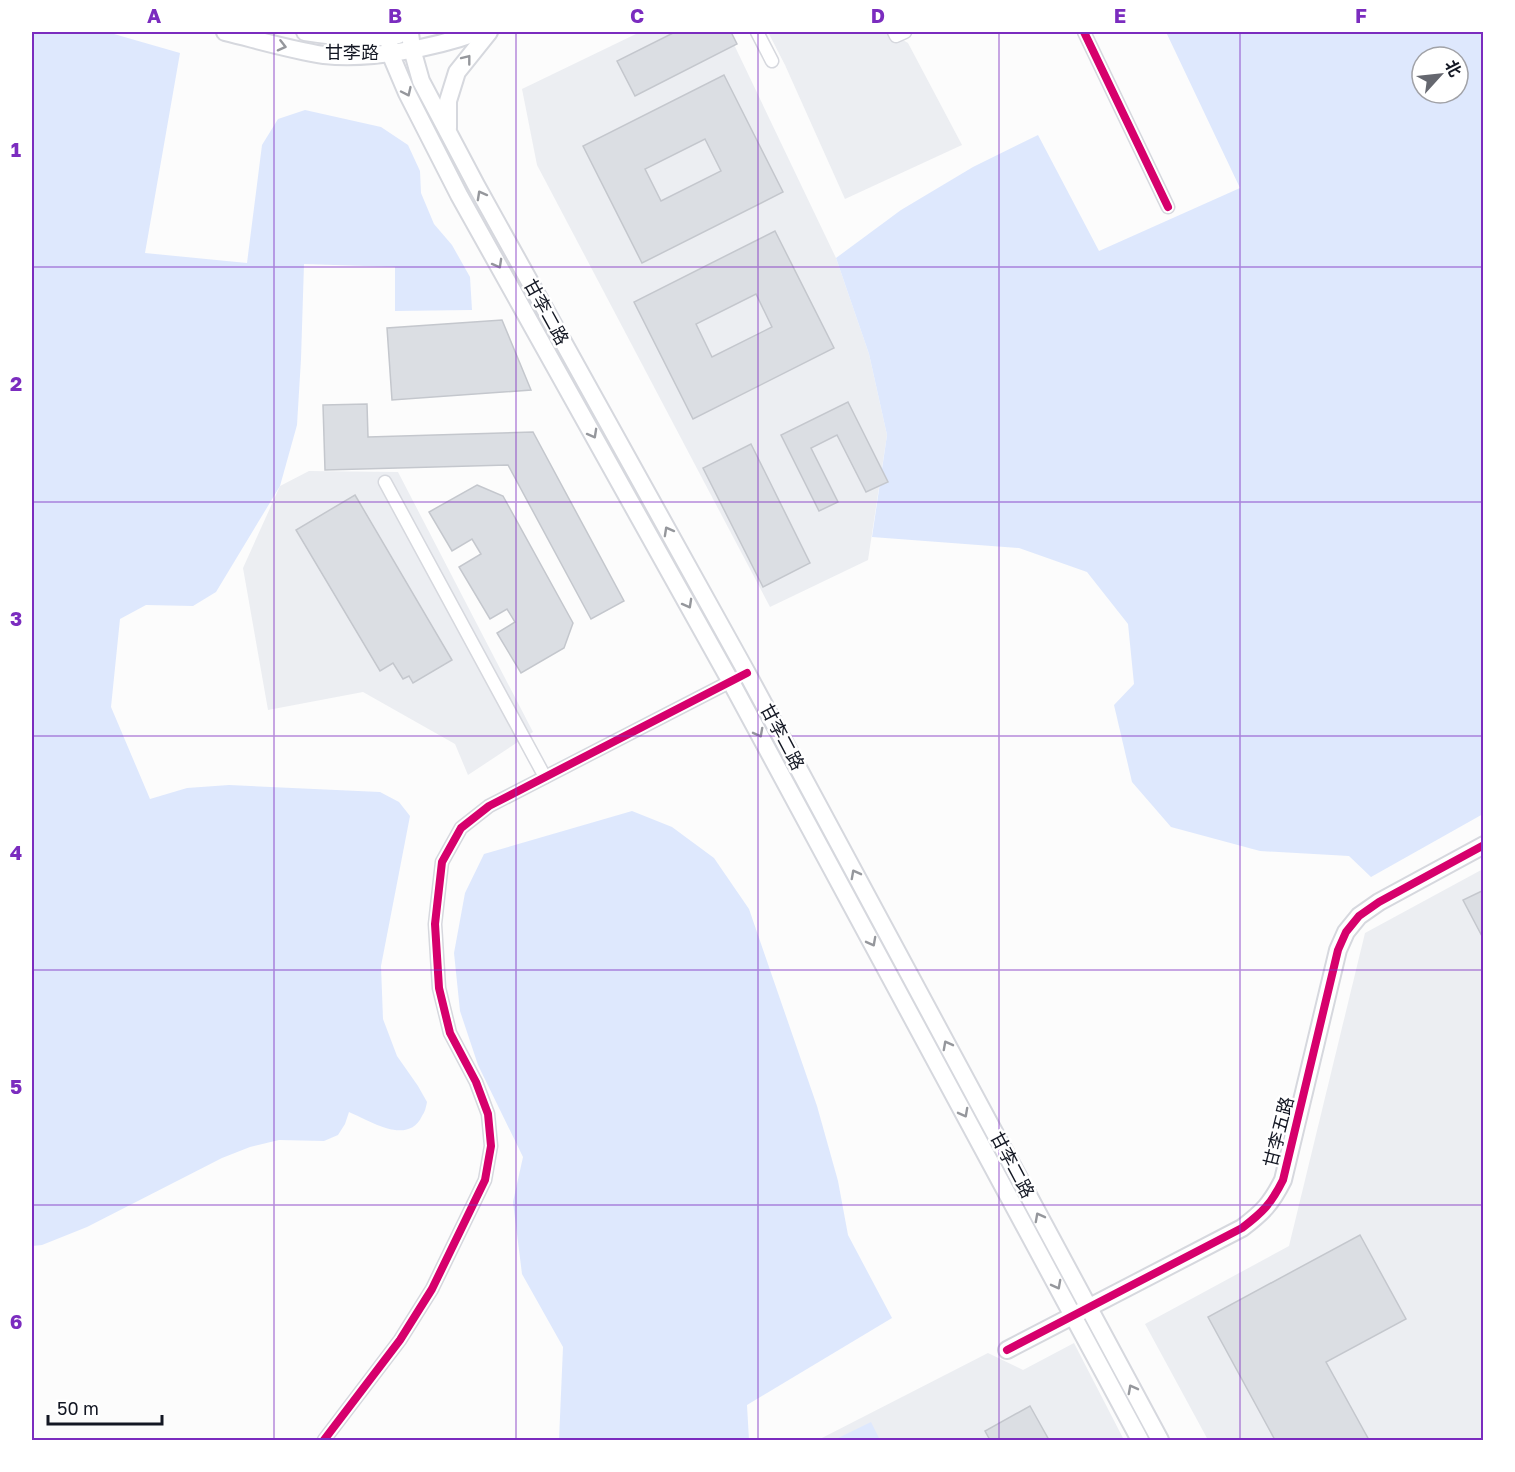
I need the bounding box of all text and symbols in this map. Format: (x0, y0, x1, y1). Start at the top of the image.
text: A (147, 3, 161, 27)
text: B (388, 3, 402, 27)
text: C (630, 3, 644, 27)
text: D (871, 3, 885, 27)
text: E (1114, 3, 1126, 27)
text: F (1355, 3, 1367, 27)
one-way arrow (276, 39, 287, 51)
street label: 甘李路 (325, 41, 379, 63)
north arrow (1410, 45, 1470, 105)
one-way arrow (459, 55, 470, 66)
text: 北 (1441, 57, 1466, 80)
one-way arrow (400, 85, 412, 96)
text: 1 (11, 137, 21, 161)
one-way arrow (477, 191, 488, 201)
one-way arrow (490, 258, 502, 268)
street label: 甘李二路 (520, 275, 574, 348)
text: 2 (10, 371, 22, 395)
one-way arrow (586, 428, 597, 438)
one-way arrow (664, 526, 675, 537)
one-way arrow (681, 598, 692, 609)
text: 3 (10, 606, 22, 630)
street label: 甘李二路 (756, 700, 809, 773)
one-way arrow (752, 727, 763, 737)
text: 4 (10, 840, 22, 864)
one-way arrow (851, 869, 862, 880)
one-way arrow (865, 935, 876, 946)
one-way arrow (943, 1041, 954, 1052)
text: 5 (10, 1074, 22, 1098)
street label: 甘李五路 (1259, 1094, 1297, 1169)
one-way arrow (957, 1107, 968, 1118)
street label: 甘李二路 (986, 1128, 1039, 1201)
one-way arrow (1035, 1213, 1046, 1223)
one-way arrow (1050, 1279, 1061, 1289)
text: 6 (10, 1309, 22, 1333)
one-way arrow (1128, 1385, 1139, 1395)
scale bar (48, 1388, 162, 1426)
text: 50 m (57, 1397, 99, 1419)

